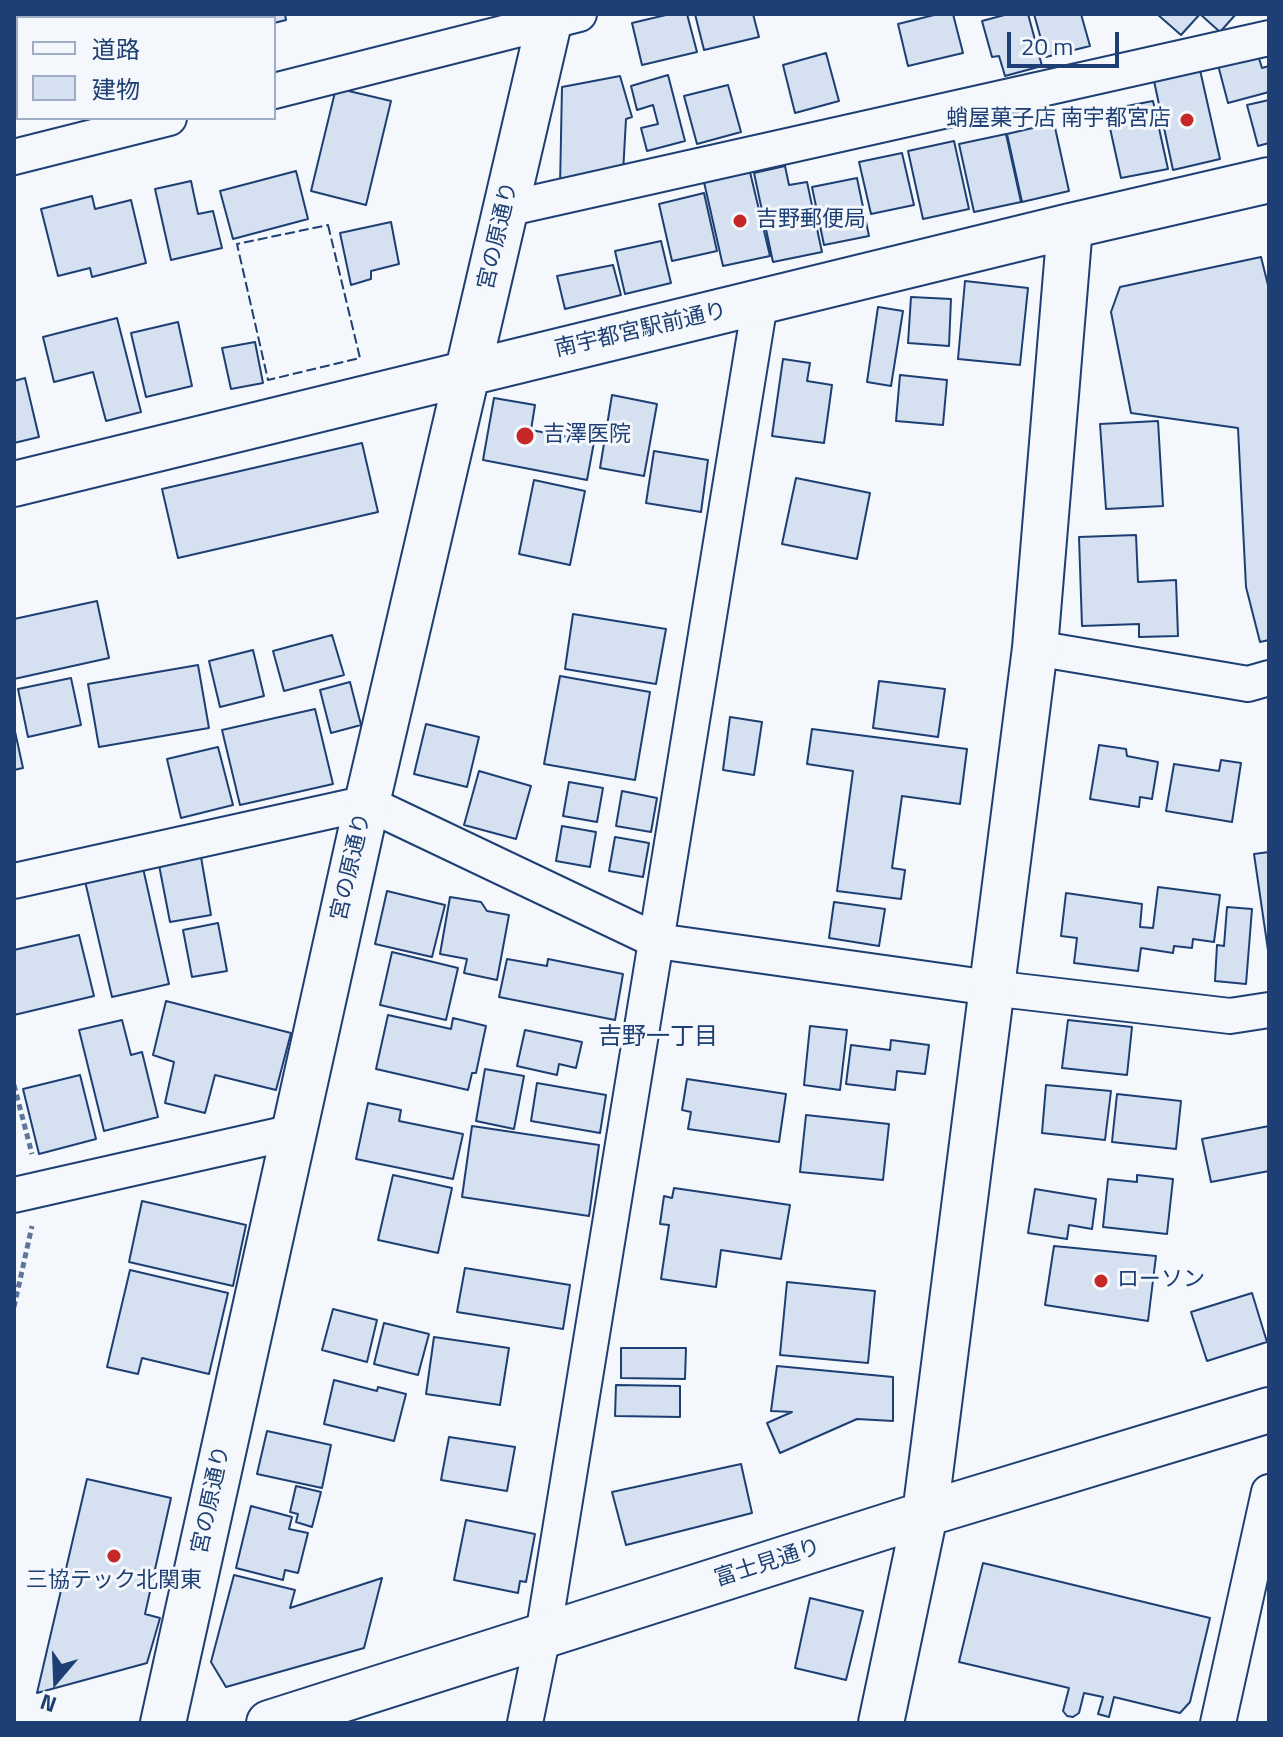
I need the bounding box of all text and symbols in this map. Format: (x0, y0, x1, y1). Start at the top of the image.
legend (16, 16, 276, 120)
scale bar (1011, 16, 1123, 66)
text: 20 m (1021, 28, 1073, 64)
text: 道路 (92, 31, 140, 67)
text: 建物 (92, 71, 140, 107)
place label: 蛸屋菓子店 南宇都宮店 (946, 107, 1171, 133)
marker: 蛸屋菓子店 南宇都宮店 (1178, 111, 1196, 129)
street label: 宮の原通り (474, 179, 524, 293)
place label: 吉野郵便局 (756, 208, 866, 234)
marker: 吉野郵便局 (731, 212, 749, 230)
street label: 南宇都宮駅前通り (552, 298, 730, 364)
place label: 吉澤医院 (543, 423, 631, 449)
marker: 吉澤医院 (514, 425, 536, 447)
street label: 宮の原通り (327, 810, 377, 924)
district label: 吉野一丁目 (598, 1024, 718, 1052)
place label: ローソン (1117, 1268, 1205, 1294)
marker: ローソン (1092, 1272, 1110, 1290)
street label: 宮の原通り (188, 1443, 236, 1557)
street label: 富士見通り (712, 1534, 824, 1594)
marker: 三協テック北関東 (105, 1547, 123, 1565)
place label: 三協テック北関東 (26, 1569, 202, 1595)
north arrow (16, 1641, 96, 1721)
text: N (35, 1685, 61, 1722)

